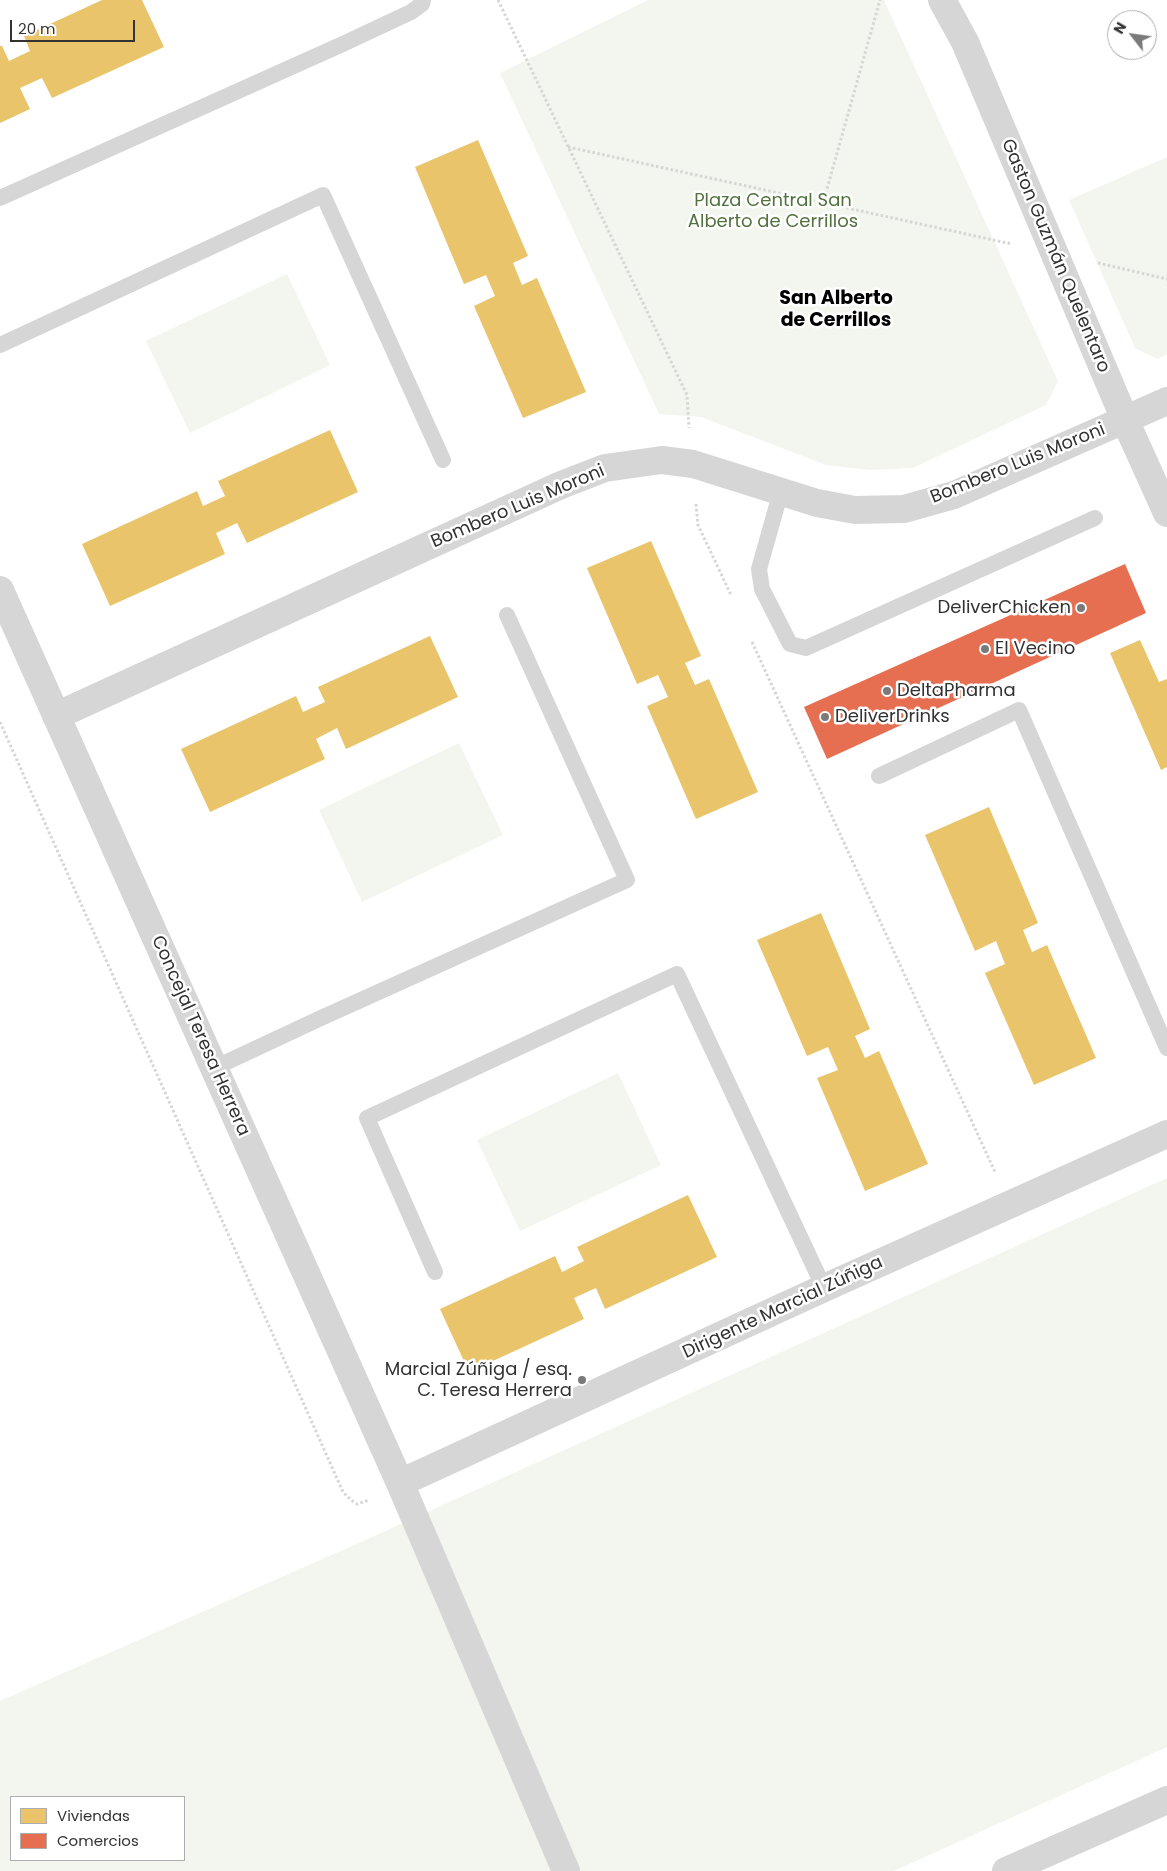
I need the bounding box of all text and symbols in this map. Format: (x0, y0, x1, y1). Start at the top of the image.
scale bar (12, 10, 138, 42)
north arrow (1107, 10, 1157, 60)
text: 20 m (18, 18, 56, 39)
text: N (1109, 18, 1131, 38)
street label: Gaston Guzmán Quelentaro (996, 136, 1114, 376)
park label: Plaza Central San Alberto de Cerrillos (688, 190, 858, 232)
district label: San Alberto de Cerrillos (779, 288, 893, 332)
street label: Bombero Luis Moroni (927, 419, 1109, 509)
street label: Bombero Luis Moroni (428, 461, 608, 553)
place label: DeliverChicken (938, 597, 1071, 619)
marker: DeliverChicken (1075, 602, 1087, 614)
place label: El Vecino (995, 638, 1075, 660)
marker: El Vecino (979, 643, 991, 655)
place label: DeltaPharma (897, 680, 1016, 702)
marker: DeltaPharma (881, 685, 893, 697)
place label: DeliverDrinks (835, 706, 950, 728)
marker: DeliverDrinks (819, 711, 831, 723)
street label: Concejal Teresa Herrera (146, 932, 254, 1140)
street label: Dirigente Marcial Zúñiga (679, 1252, 887, 1364)
place label: Marcial Zúñiga / esq. C. Teresa Herrera (385, 1359, 572, 1402)
marker: Marcial Zúñiga / esq. C. Teresa Herrera (576, 1374, 588, 1386)
legend (10, 1796, 185, 1861)
text: Viviendas (57, 1805, 130, 1826)
text: Comercios (57, 1830, 139, 1851)

